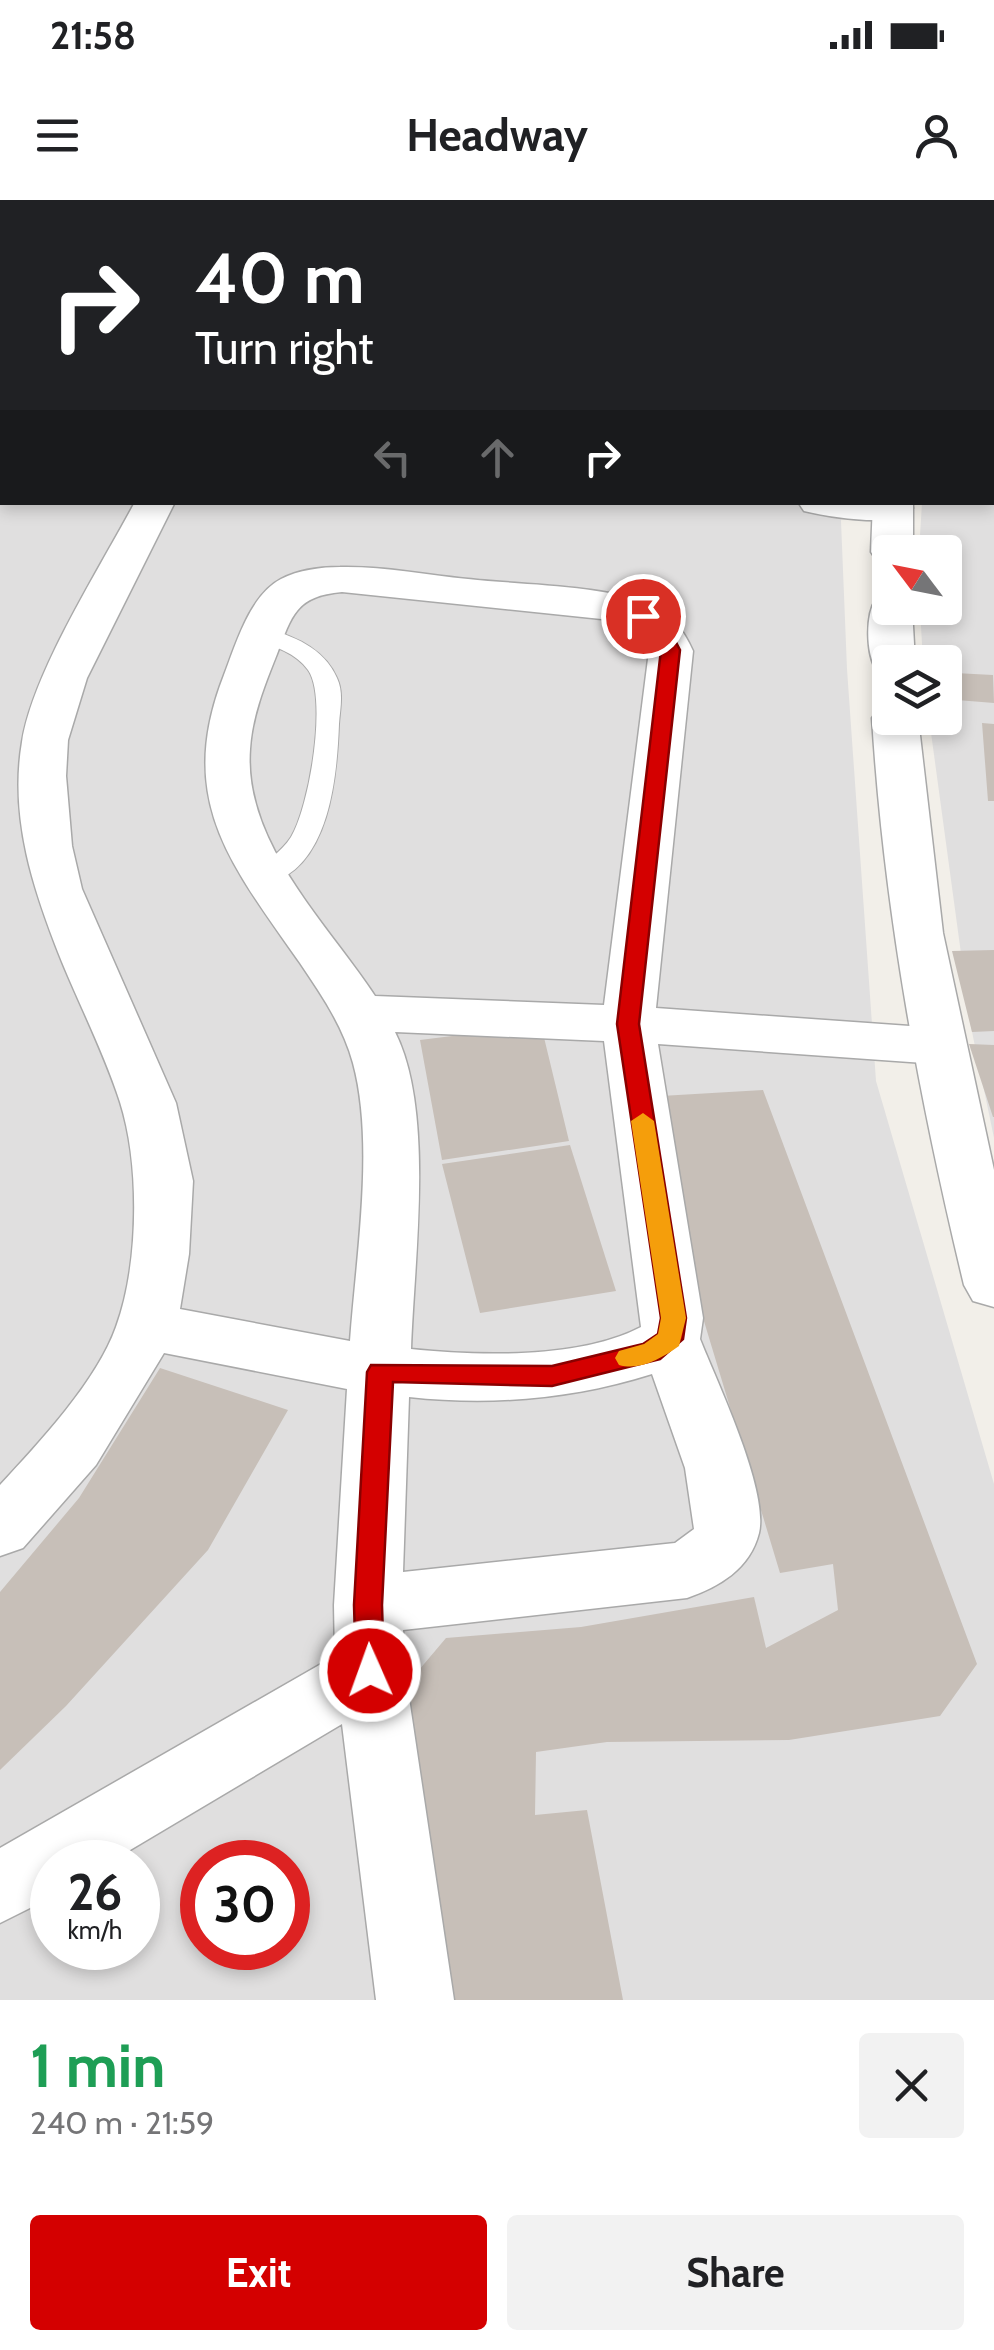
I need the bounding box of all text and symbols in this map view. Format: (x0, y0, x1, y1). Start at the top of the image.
text: 21:58 (50, 12, 136, 59)
icon: menu (30, 108, 85, 163)
text: Headway (406, 108, 588, 162)
icon: person (909, 108, 964, 163)
text: 40 m (195, 235, 364, 321)
icon: right (30, 240, 160, 370)
text: Turn right (195, 321, 374, 375)
icon: left (365, 430, 420, 485)
icon: ahead (470, 430, 525, 485)
icon: right (575, 430, 630, 485)
north arrow (872, 535, 962, 625)
map controls (872, 535, 962, 735)
pin (601, 574, 686, 659)
icon: arrive (616, 589, 671, 644)
button: layers (872, 645, 962, 735)
position arrow (318, 1619, 422, 1723)
speed limit sign: 30 (180, 1840, 310, 1970)
text: 26 (68, 1862, 122, 1923)
text: km/h (68, 1915, 122, 1945)
text: 1 min (30, 2029, 165, 2102)
button: close (859, 2033, 964, 2138)
text: 240 m · 21:59 (30, 2103, 214, 2142)
button: Exit (30, 2215, 487, 2330)
button: Share (507, 2215, 964, 2330)

